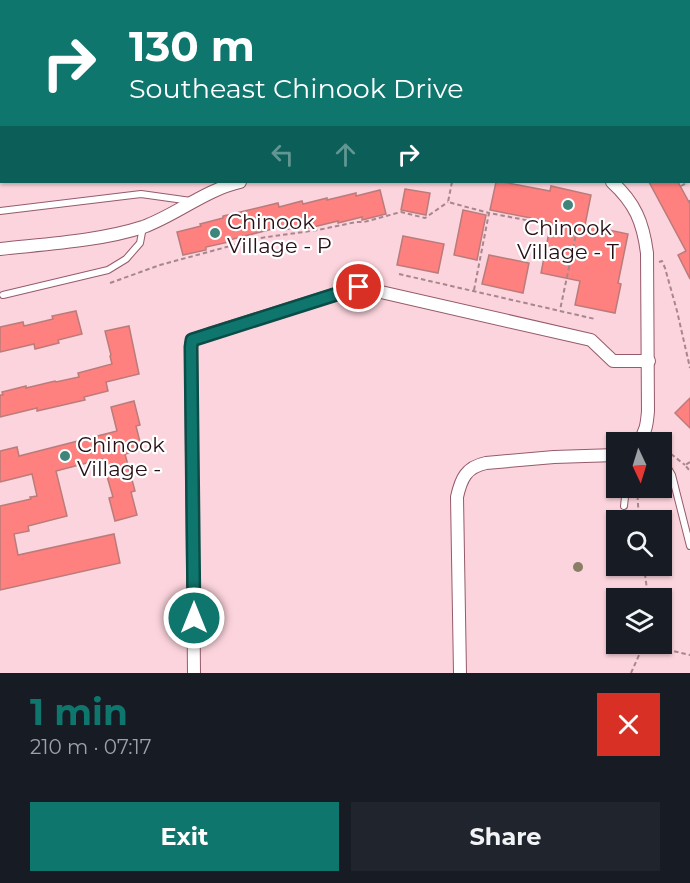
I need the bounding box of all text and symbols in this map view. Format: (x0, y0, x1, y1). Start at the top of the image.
text: 130 m (129, 20, 255, 72)
icon: right (30, 24, 108, 102)
text: Southeast Chinook Drive (129, 72, 464, 105)
icon: left (266, 138, 299, 171)
icon: ahead (329, 138, 362, 171)
icon: right (392, 138, 425, 171)
marker: Chinook Village - T (561, 198, 575, 212)
place label: Chinook Village - P (227, 209, 332, 258)
place label: Chinook Village - T (517, 215, 619, 264)
marker: Chinook Village - P (208, 226, 222, 240)
pin (333, 261, 384, 312)
icon: arrive (342, 270, 375, 303)
place label: Chinook Village - (77, 432, 165, 481)
north arrow (606, 432, 672, 498)
map controls (606, 432, 672, 654)
marker: Chinook Village - (58, 449, 72, 463)
button: search (606, 510, 672, 576)
position arrow (162, 586, 226, 650)
button: layers (606, 588, 672, 654)
text: 1 min (30, 690, 128, 734)
button: close (597, 693, 660, 756)
text: 210 m · 07:17 (30, 735, 152, 759)
button: Exit (30, 802, 339, 871)
button: Share (351, 802, 660, 871)

